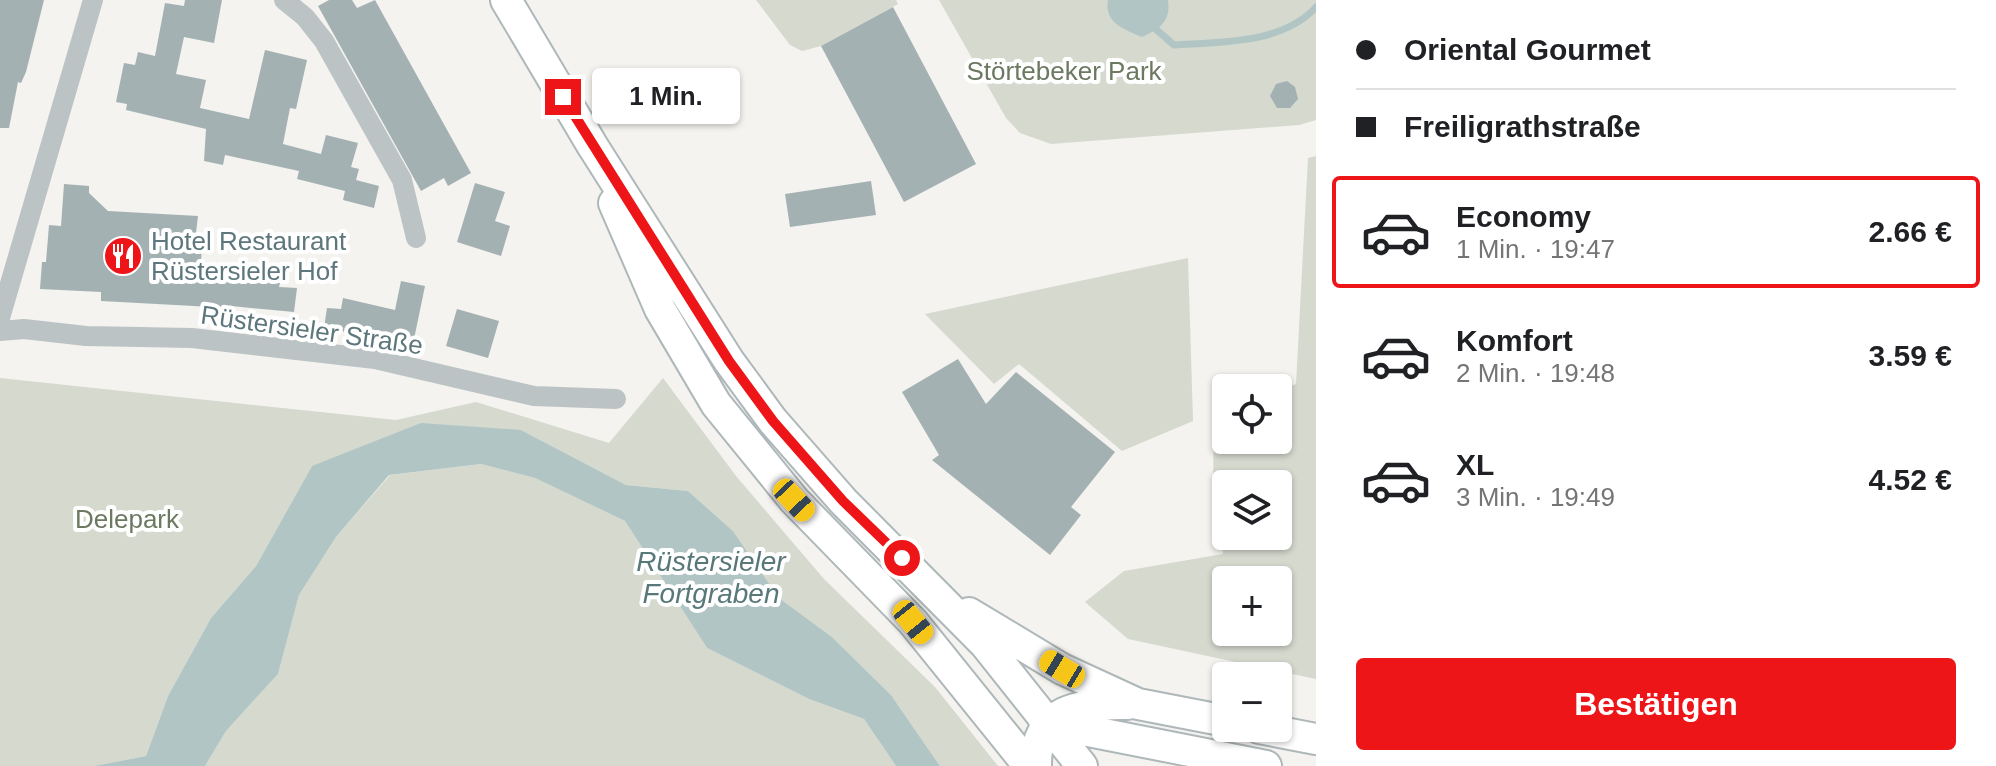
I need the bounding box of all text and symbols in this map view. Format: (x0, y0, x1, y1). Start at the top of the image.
text: Oriental Gourmet (1404, 33, 1651, 66)
park label: Störtebeker Park (966, 56, 1163, 86)
callout: 1 Min. (591, 69, 739, 125)
route end (545, 79, 581, 115)
text: 1 Min. (629, 81, 703, 111)
text: Freiligrathstraße (1404, 110, 1641, 143)
icon: car (1360, 196, 1432, 268)
text: Economy (1456, 200, 1591, 233)
text: 2.66 € (1869, 215, 1952, 248)
place label: Hotel Restaurant Rüstersieler Hof (151, 226, 347, 286)
text: 1 Min. · 19:47 (1456, 234, 1615, 264)
restaurant icon: Hotel Restaurant Rüstersieler Hof (102, 235, 144, 277)
street label: Rüstersieler Straße (199, 300, 425, 360)
icon: car (1360, 320, 1432, 392)
text: Komfort (1456, 324, 1573, 357)
text: 3.59 € (1869, 339, 1952, 372)
text: 2 Min. · 19:48 (1456, 358, 1615, 388)
map controls (1212, 374, 1292, 742)
button: locate (1212, 374, 1292, 454)
icon: car (1360, 444, 1432, 516)
text: XL (1456, 448, 1494, 481)
text: 4.52 € (1869, 463, 1952, 496)
button: layers (1212, 470, 1292, 550)
car (769, 474, 819, 526)
text: 3 Min. · 19:49 (1456, 482, 1615, 512)
park label: Delepark (75, 504, 180, 534)
route start (884, 540, 920, 576)
water label: Rüstersieler Fortgraben (636, 546, 787, 609)
button: + (1212, 566, 1292, 646)
car (889, 596, 937, 648)
car (1035, 646, 1089, 692)
button: Bestätigen (1356, 658, 1956, 750)
button: − (1212, 662, 1292, 742)

